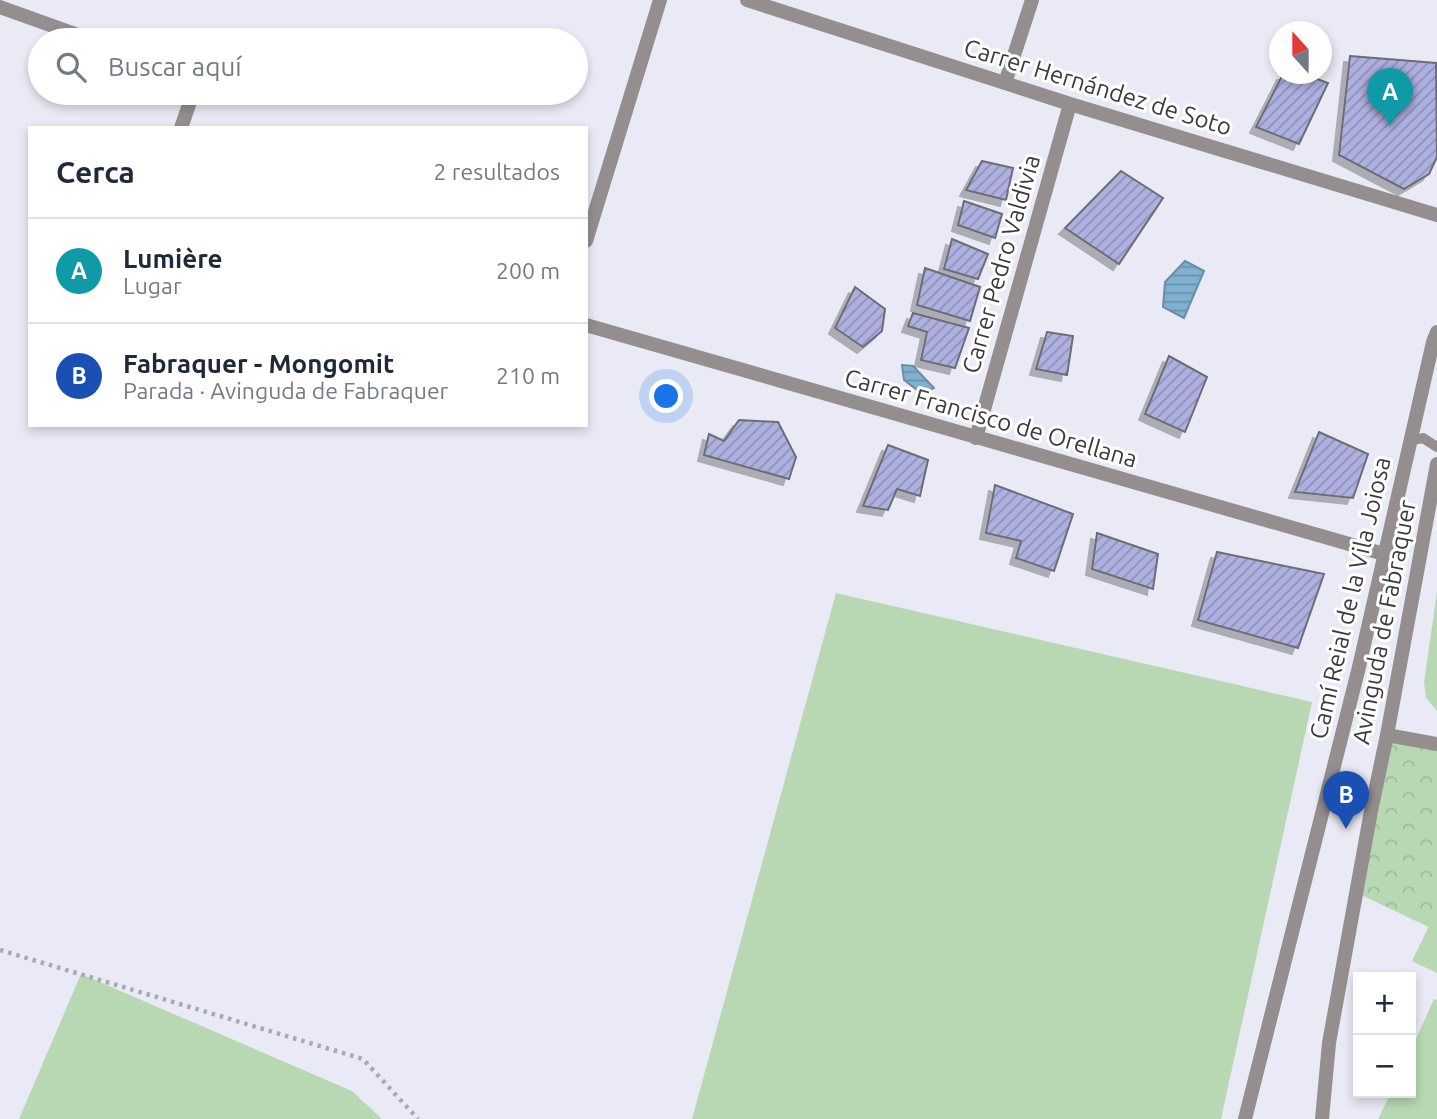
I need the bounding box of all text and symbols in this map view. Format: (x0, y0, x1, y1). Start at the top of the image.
north arrow (1269, 21, 1332, 84)
search box (28, 28, 588, 105)
street label: Carrer Hernández de Soto (961, 33, 1235, 141)
icon: search (52, 48, 90, 86)
text: Buscar aquí (108, 52, 242, 81)
pin: A (1367, 68, 1413, 126)
street label: Carrer Pedro Valdivia (957, 152, 1045, 376)
text: Cerca (56, 155, 135, 189)
text: 2 resultados (434, 159, 560, 184)
text: Lumière (123, 244, 223, 273)
text: A (71, 258, 87, 283)
text: 200 m (496, 258, 560, 283)
text: Lugar (123, 273, 182, 298)
text: Fabraquer - Mongomit (123, 349, 394, 378)
text: B (71, 363, 87, 388)
text: 210 m (496, 363, 560, 388)
street label: Carrer Francisco de Orellana (842, 363, 1140, 473)
text: Parada · Avinguda de Fabraquer (123, 378, 448, 403)
your location (649, 379, 683, 413)
street label: Camí Reial de la Vila Joiosa (1304, 454, 1396, 742)
street label: Avinguda de Fabraquer (1347, 498, 1421, 746)
pin: B (1323, 771, 1369, 829)
map controls (1353, 972, 1416, 1098)
button: + (1353, 972, 1416, 1035)
button: − (1353, 1035, 1416, 1098)

